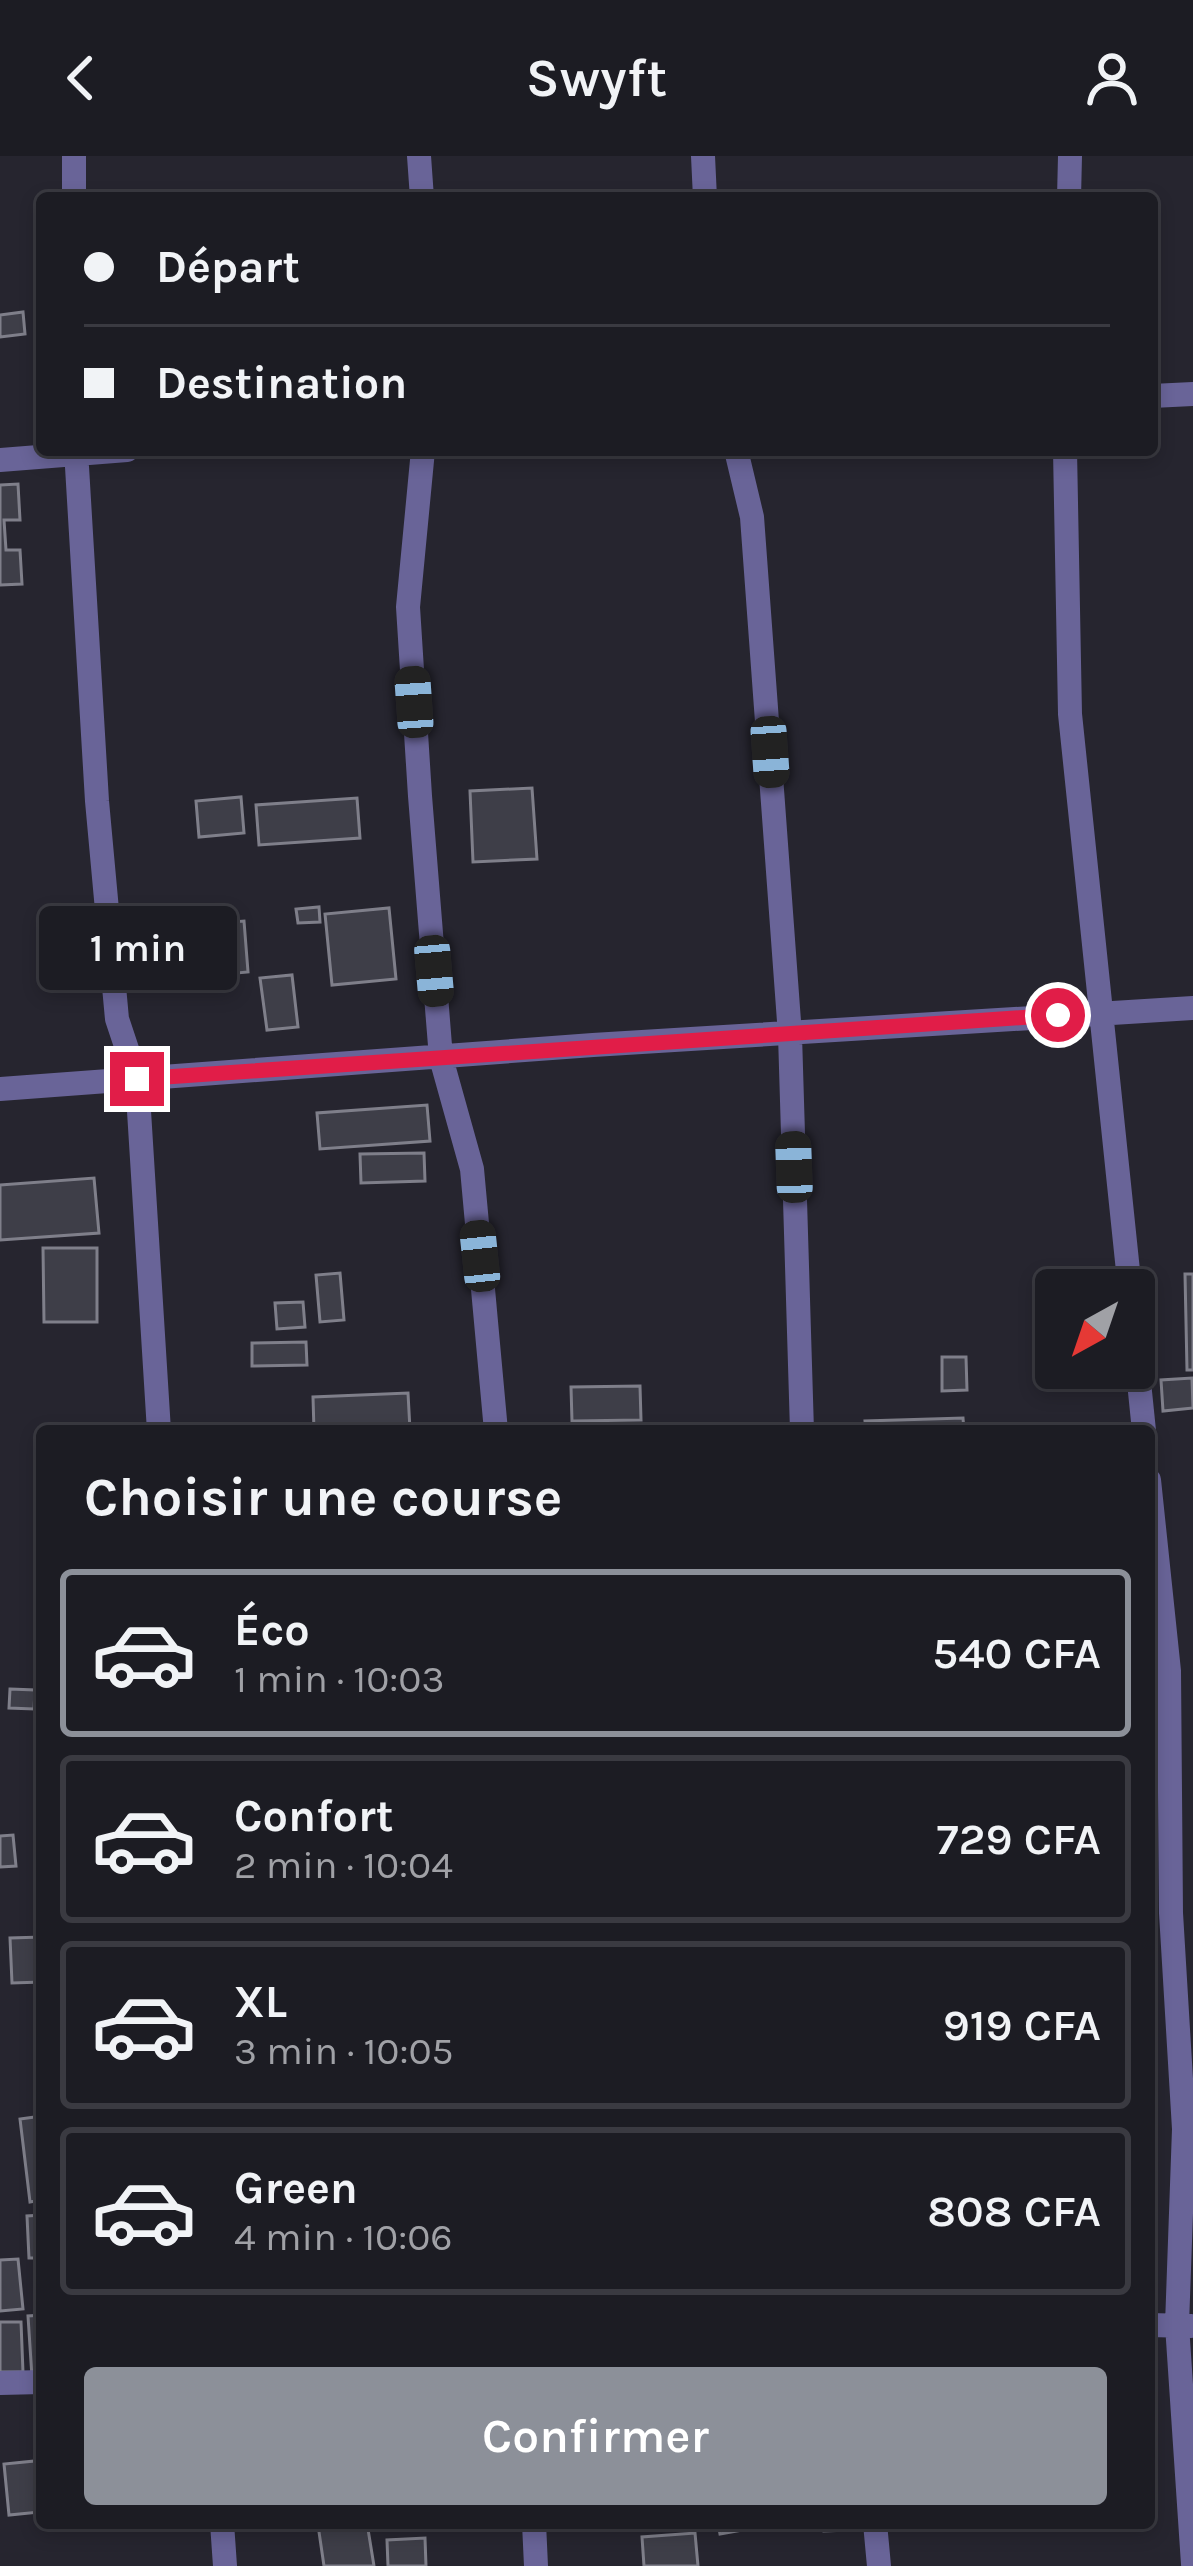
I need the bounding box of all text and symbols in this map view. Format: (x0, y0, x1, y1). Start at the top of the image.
icon: back (48, 45, 114, 111)
icon: person (1079, 45, 1145, 111)
text: Swyft (526, 46, 667, 110)
text: Départ (156, 241, 300, 293)
text: Destination (156, 357, 407, 409)
car (394, 665, 434, 739)
car (750, 715, 790, 789)
callout: 1 min (38, 905, 236, 989)
text: 1 min (90, 925, 186, 971)
car (413, 934, 455, 1008)
route start (1031, 988, 1085, 1042)
route end (110, 1052, 164, 1106)
car (775, 1130, 813, 1204)
car (458, 1218, 502, 1294)
north arrow (1035, 1269, 1155, 1389)
map controls (1035, 1269, 1155, 1389)
text: Choisir une course (84, 1465, 562, 1529)
icon: car (90, 1599, 198, 1707)
text: Éco (234, 1604, 310, 1656)
text: 540 CFA (932, 1627, 1101, 1679)
text: 1 min · 10:03 (234, 1656, 444, 1702)
icon: car (90, 1785, 198, 1893)
text: Confort (234, 1790, 393, 1842)
text: 729 CFA (936, 1813, 1101, 1865)
text: 2 min · 10:04 (234, 1842, 453, 1888)
icon: car (90, 1971, 198, 2079)
text: XL (234, 1976, 287, 2028)
text: 919 CFA (943, 1999, 1101, 2051)
text: 3 min · 10:05 (234, 2028, 454, 2074)
icon: car (90, 2157, 198, 2265)
text: Green (234, 2162, 358, 2214)
text: 808 CFA (927, 2185, 1101, 2237)
text: 4 min · 10:06 (234, 2214, 453, 2260)
button: Confirmer (84, 2367, 1107, 2505)

